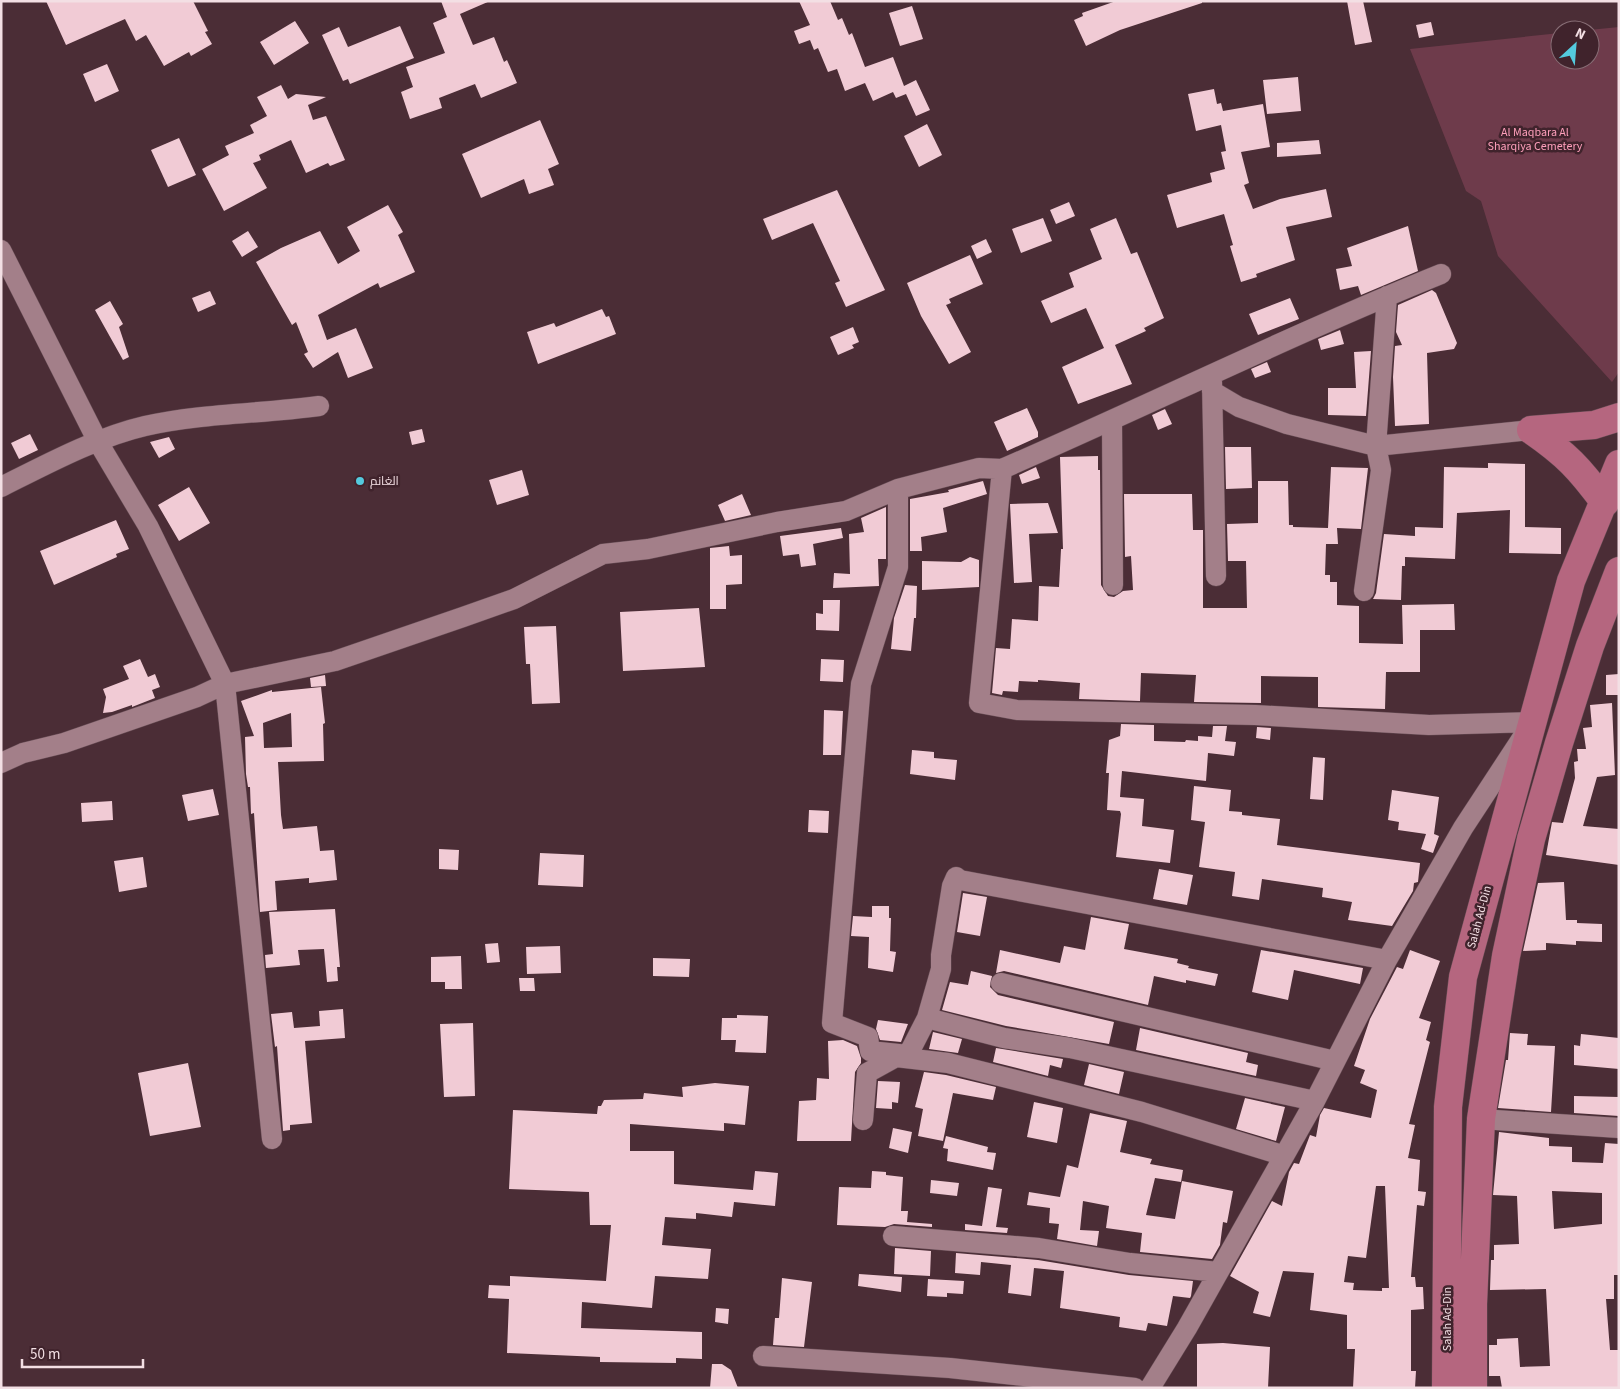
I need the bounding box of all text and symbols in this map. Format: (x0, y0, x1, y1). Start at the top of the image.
north arrow (1550, 20, 1600, 70)
text: N (1572, 23, 1589, 45)
park label: Al Maqbara Al Sharqiya Cemetery (1488, 124, 1583, 155)
place label: الغانم (370, 473, 399, 490)
marker: الغانم (354, 475, 366, 487)
street label: Salah Ad-Din (1463, 884, 1496, 950)
street label: Salah Ad-Din (1439, 1287, 1456, 1351)
scale bar (22, 1336, 144, 1368)
text: 50 m (30, 1344, 60, 1365)

